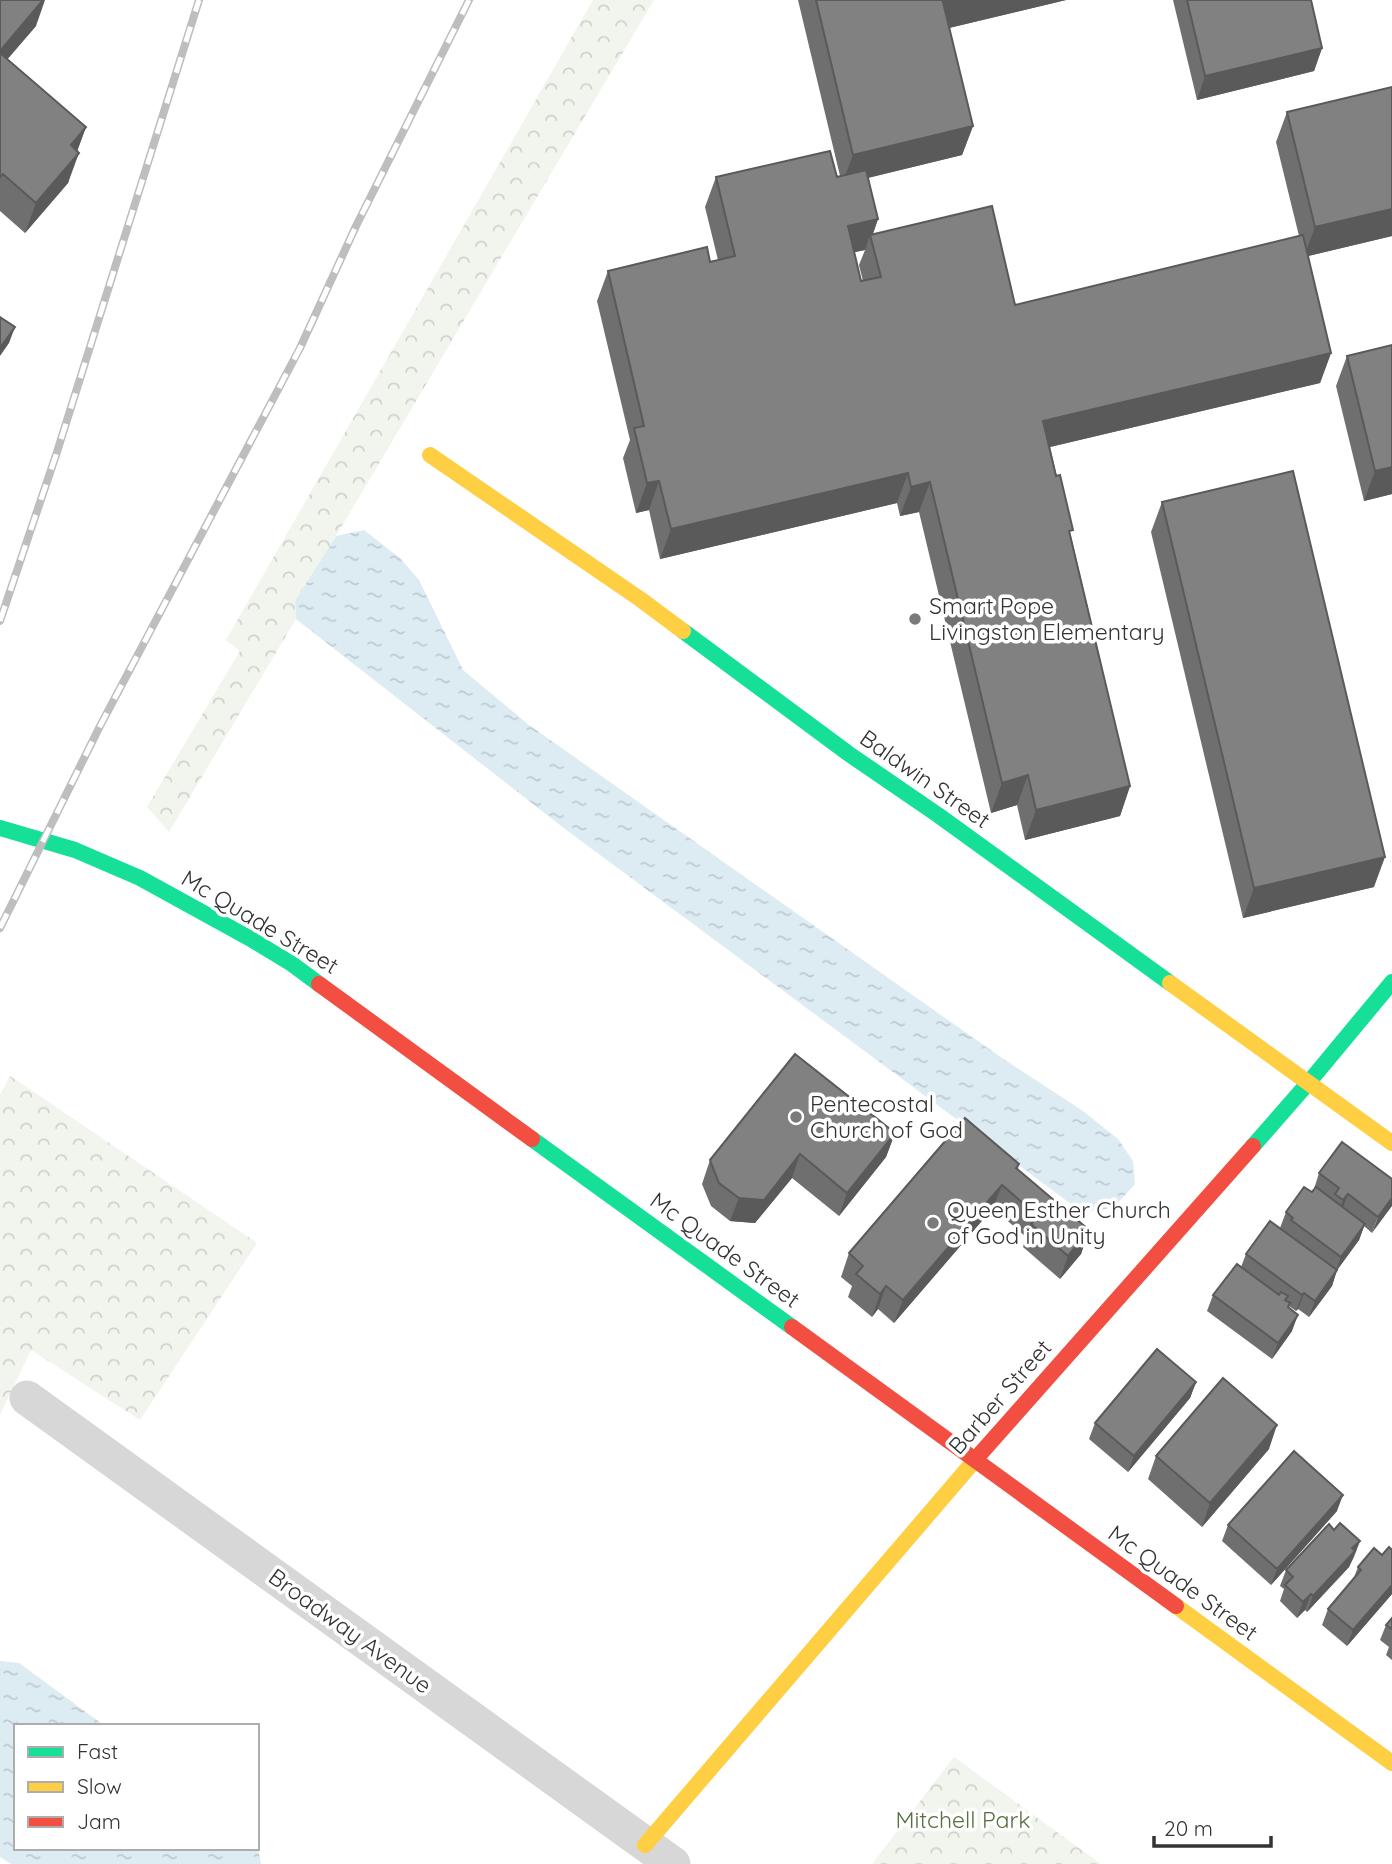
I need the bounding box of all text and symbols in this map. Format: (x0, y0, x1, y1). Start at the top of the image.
place label: Smart Pope Livingston Elementary (929, 591, 1165, 646)
marker: Smart Pope Livingston Elementary (907, 611, 923, 627)
street label: Baldwin Street (854, 723, 996, 834)
street label: Mc Quade Street (176, 863, 344, 980)
place label: Pentecostal Church of God (810, 1089, 963, 1144)
marker: Pentecostal Church of God (788, 1109, 804, 1125)
street label: Mc Quade Street (645, 1186, 806, 1314)
place label: Queen Esther Church of God in Unity (947, 1195, 1171, 1250)
marker: Queen Esther Church of God in Unity (925, 1215, 941, 1231)
street label: Barber Street (942, 1333, 1058, 1460)
street label: Mc Quade Street (1103, 1519, 1264, 1647)
street label: Broadway Avenue (263, 1562, 437, 1699)
legend (14, 1724, 259, 1850)
text: Fast (77, 1738, 118, 1764)
text: Slow (77, 1773, 122, 1799)
scale bar (1154, 1804, 1271, 1848)
park label: Mitchell Park (895, 1805, 1031, 1834)
text: Jam (77, 1808, 121, 1834)
text: 20 m (1164, 1815, 1213, 1841)

